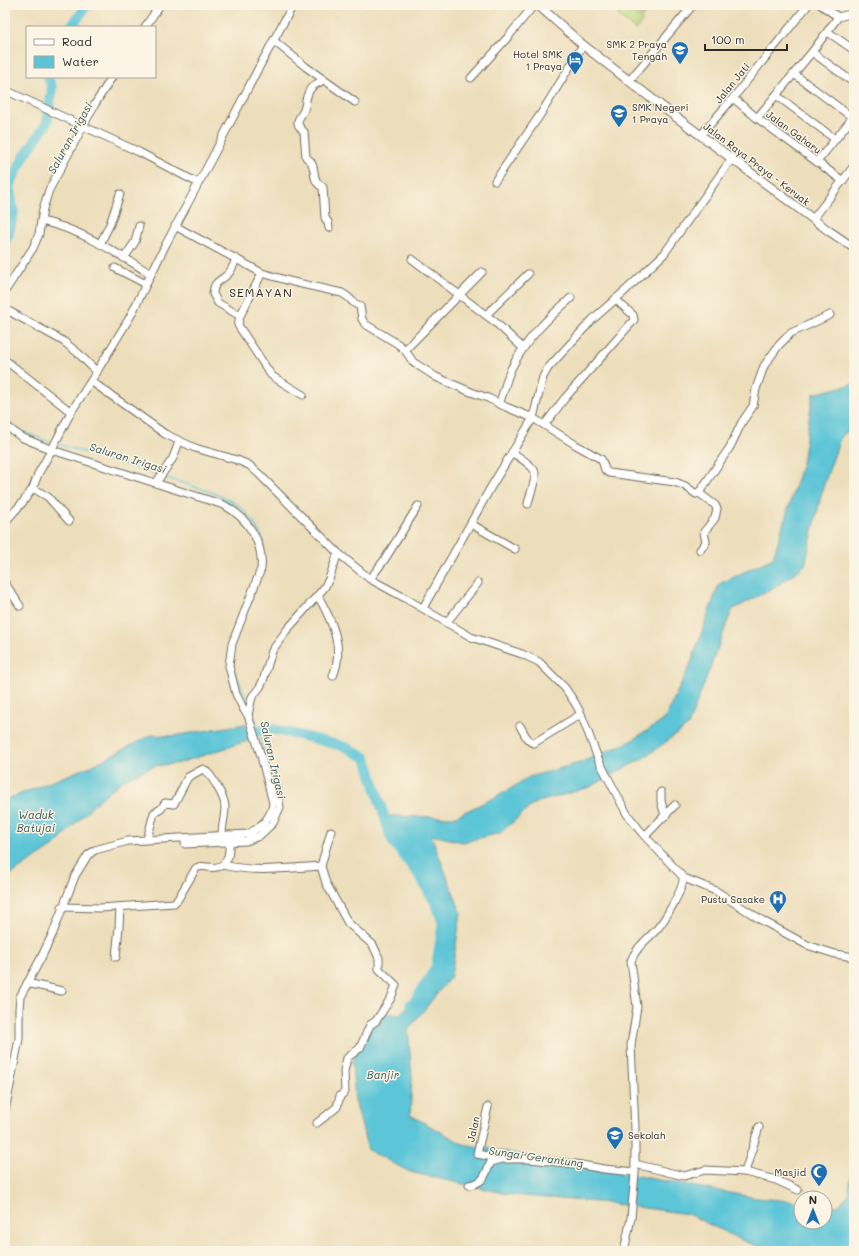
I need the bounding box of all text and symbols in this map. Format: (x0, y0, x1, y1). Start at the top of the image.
legend (26, 26, 156, 78)
scale bar (705, 26, 787, 52)
text: 100 m (711, 31, 745, 47)
text: Road (62, 33, 92, 49)
place label: SMK 2 Praya Tengah (607, 37, 667, 63)
school or university icon: SMK 2 Praya Tengah (670, 40, 690, 65)
place label: Hotel SMK 1 Praya (513, 47, 562, 73)
hotel icon: Hotel SMK 1 Praya (565, 50, 585, 75)
text: Water (62, 53, 99, 69)
street label: Jalan Jati (711, 60, 753, 106)
water label: Saluran Irigasi (44, 99, 96, 176)
place label: SMK Negeri 1 Praya (632, 100, 689, 126)
school or university icon: SMK Negeri 1 Praya (609, 103, 629, 128)
street label: Jalan Gaharu (764, 107, 824, 157)
street label: Jalan Raya Praya - Keruak (701, 119, 813, 209)
district label: SEMAYAN (229, 284, 293, 300)
water label: Saluran Irigasi (88, 439, 169, 476)
water label: Saluran Irigasi (257, 719, 290, 801)
water label: Waduk Batujai (17, 807, 56, 835)
hospital icon: Pustu Sasake (768, 889, 788, 914)
place label: Pustu Sasake (701, 892, 765, 906)
water label: Banjir (367, 1067, 400, 1082)
street label: Jalan (463, 1115, 483, 1143)
school or university icon: Sekolah (605, 1125, 625, 1150)
place label: Sekolah (628, 1128, 666, 1142)
water label: Sungai Gerantung (488, 1142, 585, 1171)
mosque icon: Masjid (809, 1162, 829, 1187)
place label: Masjid (774, 1165, 806, 1179)
north arrow (793, 1190, 833, 1230)
text: N (809, 1192, 817, 1207)

